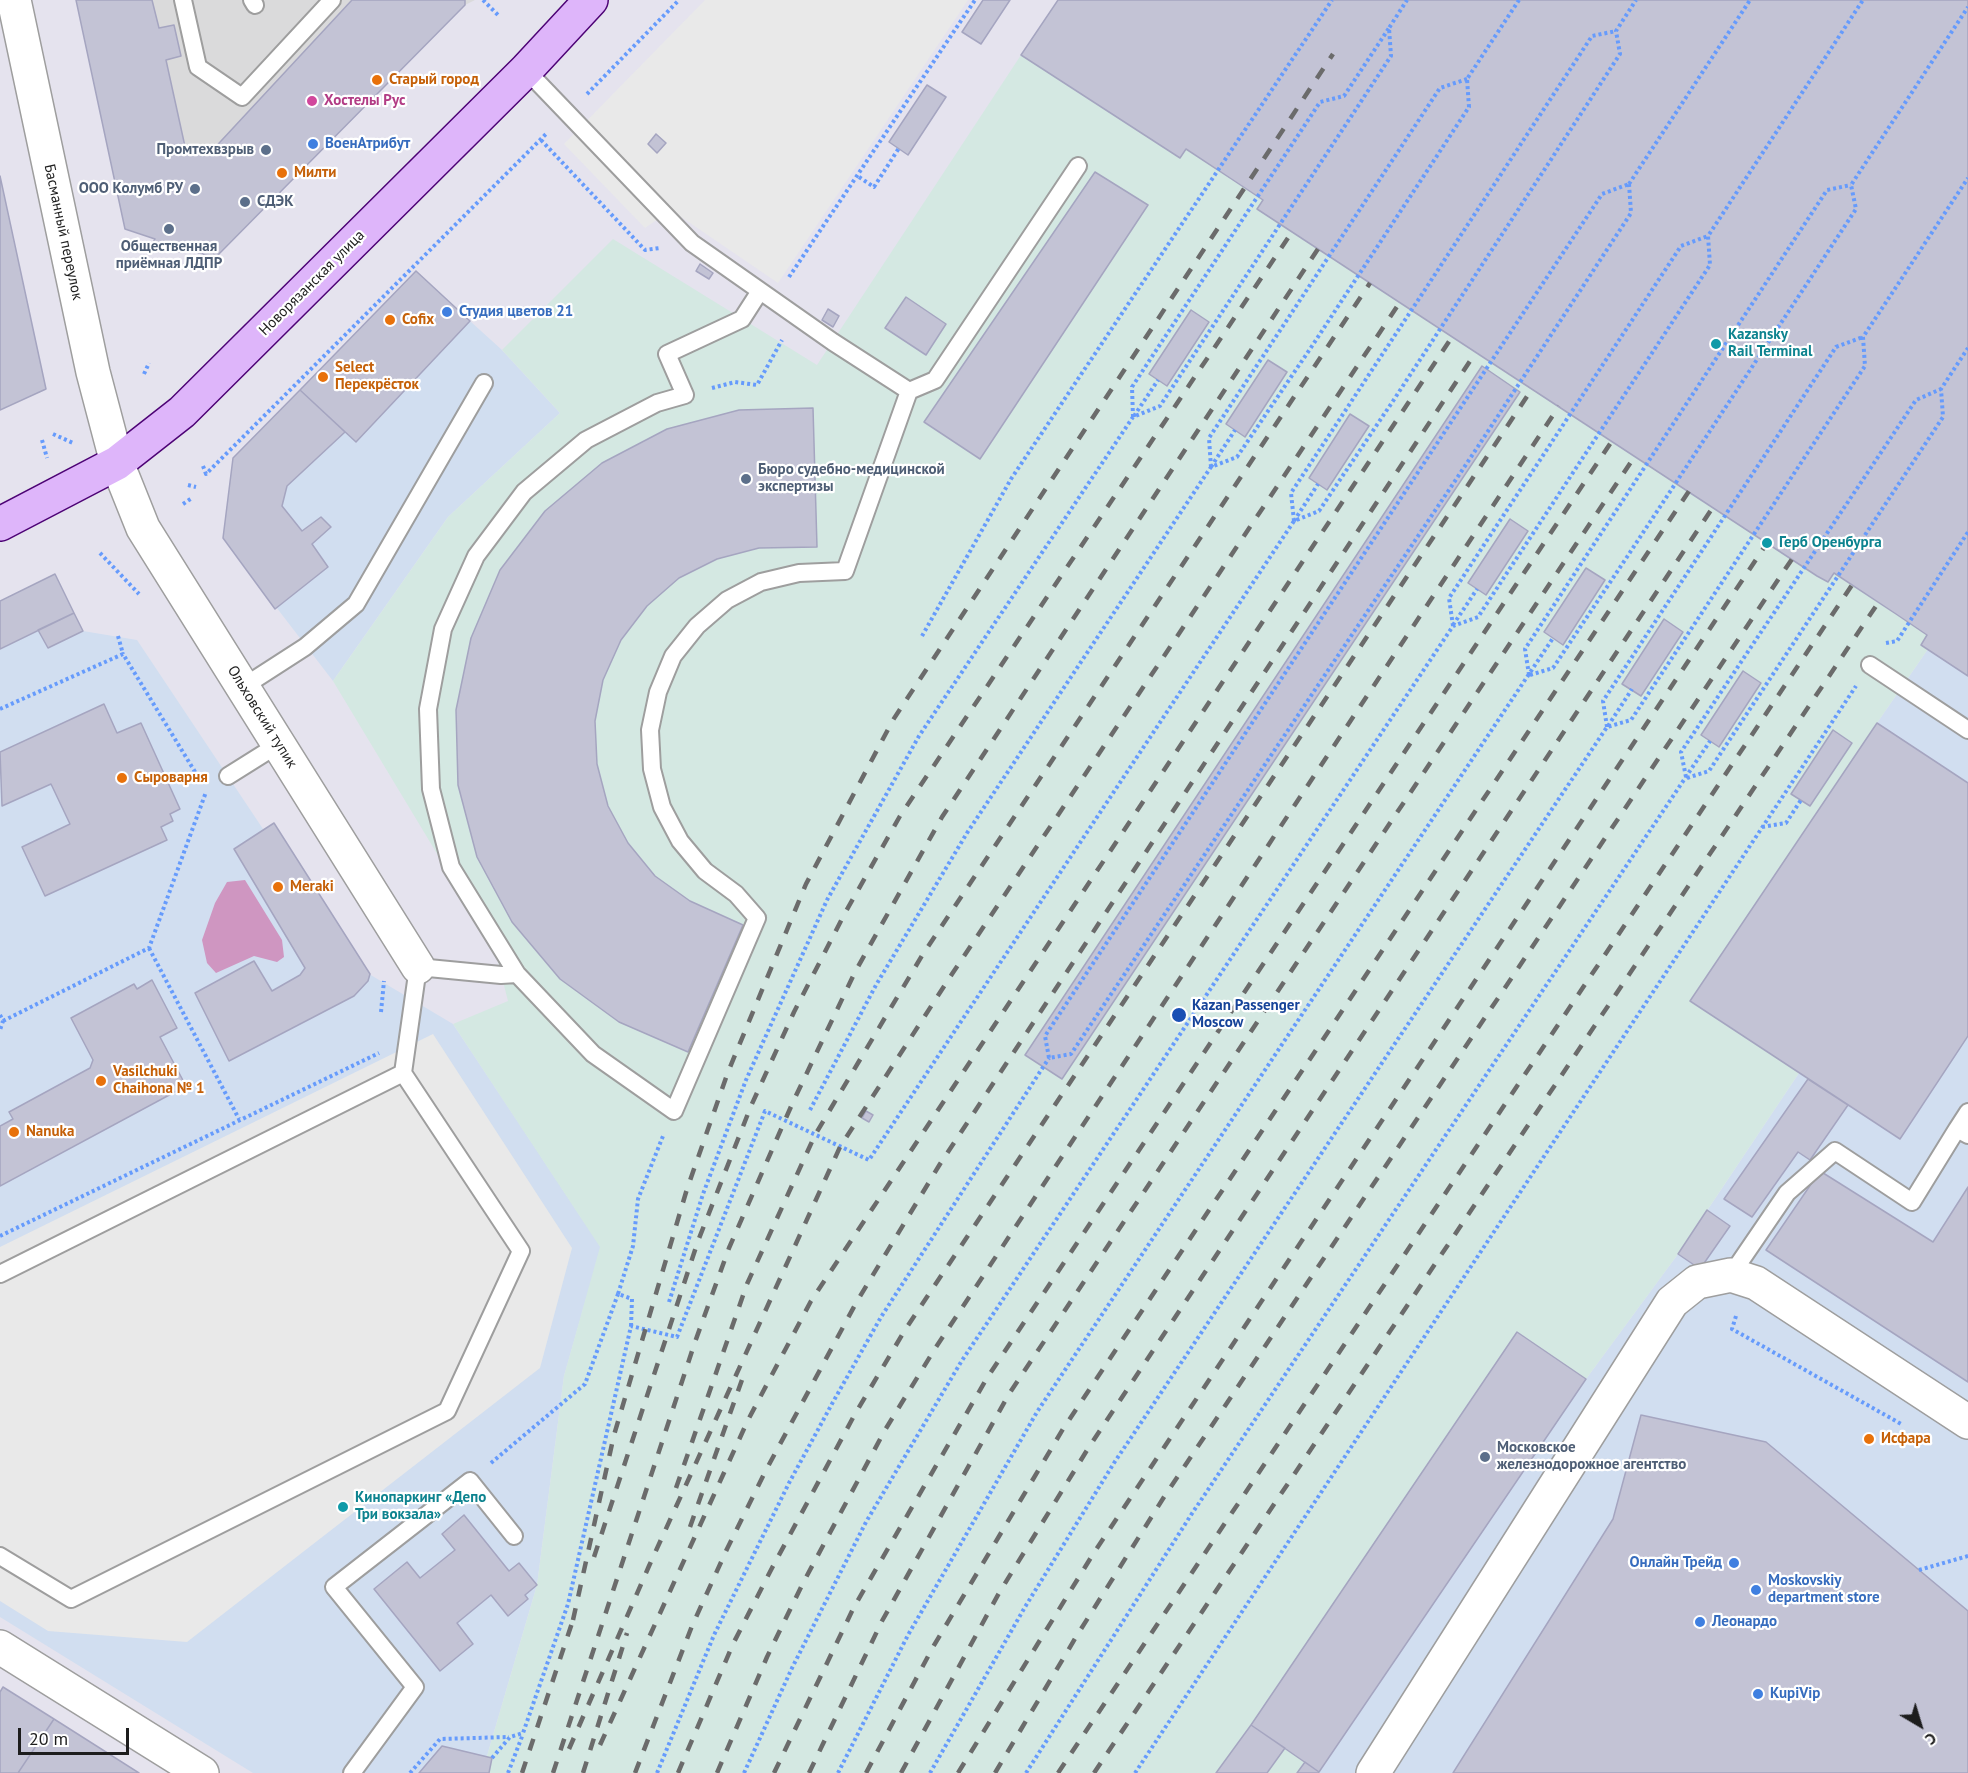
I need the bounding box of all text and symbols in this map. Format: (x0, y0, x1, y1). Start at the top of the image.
place label: Старый город (389, 71, 479, 89)
marker: Старый город (370, 73, 384, 87)
place label: Хостелы Рус (324, 92, 405, 110)
marker: Хостелы Рус (305, 94, 319, 108)
place label: ВоенАтрибут (325, 135, 410, 153)
marker: ВоенАтрибут (306, 137, 320, 151)
place label: Промтехвзрыв (157, 141, 254, 159)
marker: Промтехвзрыв (259, 143, 273, 157)
street label: Басманный переулок (40, 162, 86, 302)
place label: Милти (294, 164, 336, 182)
marker: Милти (275, 166, 289, 180)
place label: ООО Колумб РУ (79, 180, 183, 198)
marker: ООО Колумб РУ (188, 182, 202, 196)
place label: СДЭК (257, 193, 293, 211)
marker: СДЭК (238, 195, 252, 209)
marker: Общественная приёмная ЛДПР (162, 222, 176, 236)
street label: Новорязанская улица (256, 227, 368, 339)
place label: Общественная приёмная ЛДПР (116, 238, 222, 273)
place label: Студия цветов 21 (459, 303, 573, 321)
marker: Студия цветов 21 (440, 305, 454, 319)
place label: Cofix (402, 311, 434, 329)
marker: Cofix (383, 313, 397, 327)
place label: Kazansky Rail Terminal (1728, 326, 1812, 361)
marker: Kazansky Rail Terminal (1709, 337, 1723, 351)
place label: Select Перекрёсток (335, 359, 419, 394)
marker: Select Перекрёсток (316, 370, 330, 384)
place label: Бюро судебно-медицинской экспертизы (758, 461, 945, 496)
marker: Бюро судебно-медицинской экспертизы (739, 472, 753, 486)
place label: Герб Оренбурга (1779, 534, 1882, 552)
marker: Герб Оренбурга (1760, 536, 1774, 550)
street label: Ольховский тупик (223, 662, 301, 772)
place label: Сыроварня (134, 769, 208, 787)
marker: Сыроварня (115, 771, 129, 785)
place label: Meraki (290, 878, 334, 896)
marker: Meraki (271, 880, 285, 894)
place label: Kazan Passenger Moscow (1192, 997, 1300, 1032)
marker: Kazan Passenger Moscow (1170, 1006, 1188, 1024)
place label: Vasilchuki Chaihona № 1 (113, 1063, 204, 1098)
marker: Vasilchuki Chaihona № 1 (94, 1074, 108, 1088)
place label: Nanuka (26, 1123, 74, 1141)
marker: Nanuka (7, 1125, 21, 1139)
place label: Исфара (1881, 1430, 1931, 1448)
marker: Исфара (1862, 1432, 1876, 1446)
place label: Московское железнодорожное агентство (1497, 1439, 1686, 1474)
marker: Московское железнодорожное агентство (1478, 1450, 1492, 1464)
place label: Кинопаркинг «Депо Три вокзала» (355, 1489, 486, 1524)
marker: Кинопаркинг «Депо Три вокзала» (336, 1500, 350, 1514)
place label: Онлайн Трейд (1630, 1554, 1722, 1572)
marker: Онлайн Трейд (1727, 1556, 1741, 1570)
place label: Moskovskiy department store (1768, 1572, 1880, 1607)
marker: Moskovskiy department store (1749, 1583, 1763, 1597)
place label: Леонардо (1712, 1613, 1777, 1631)
marker: Леонардо (1693, 1615, 1707, 1629)
place label: KupiVip (1770, 1685, 1820, 1703)
marker: KupiVip (1751, 1687, 1765, 1701)
north arrow (1890, 1695, 1950, 1755)
scale bar (21, 1716, 132, 1754)
text: 20 m (29, 1727, 68, 1750)
text: С (1921, 1729, 1941, 1750)

